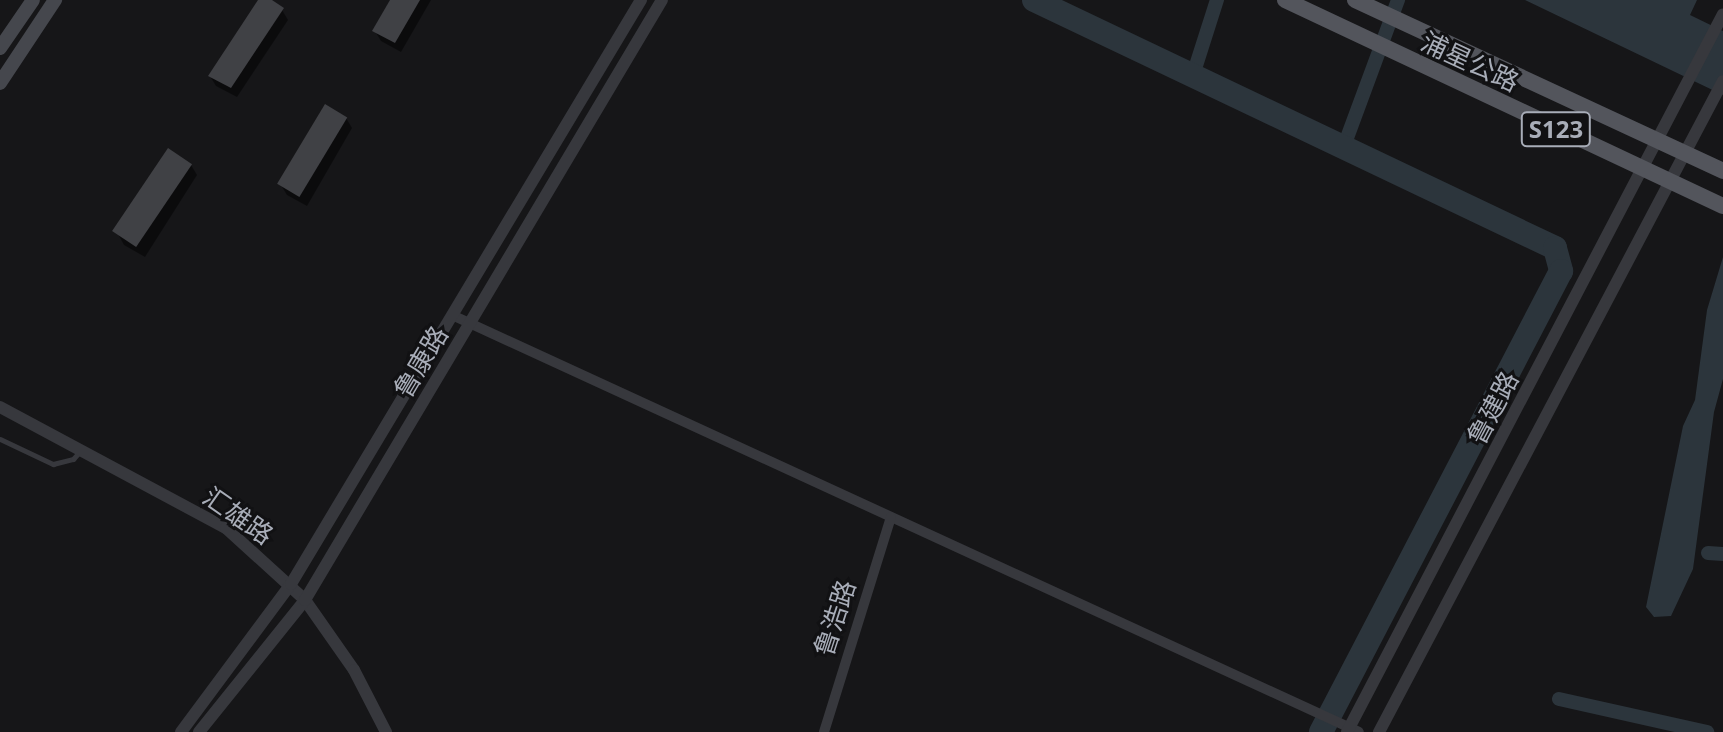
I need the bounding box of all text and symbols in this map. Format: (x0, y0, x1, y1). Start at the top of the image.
street label: 浦星公路 (1416, 26, 1524, 98)
road number: S123 (1520, 109, 1592, 149)
street label: 鲁康路 (388, 321, 454, 403)
street label: 鲁建路 (1461, 366, 1525, 450)
street label: 汇雄路 (197, 481, 279, 551)
street label: 鲁浩路 (808, 576, 862, 660)

